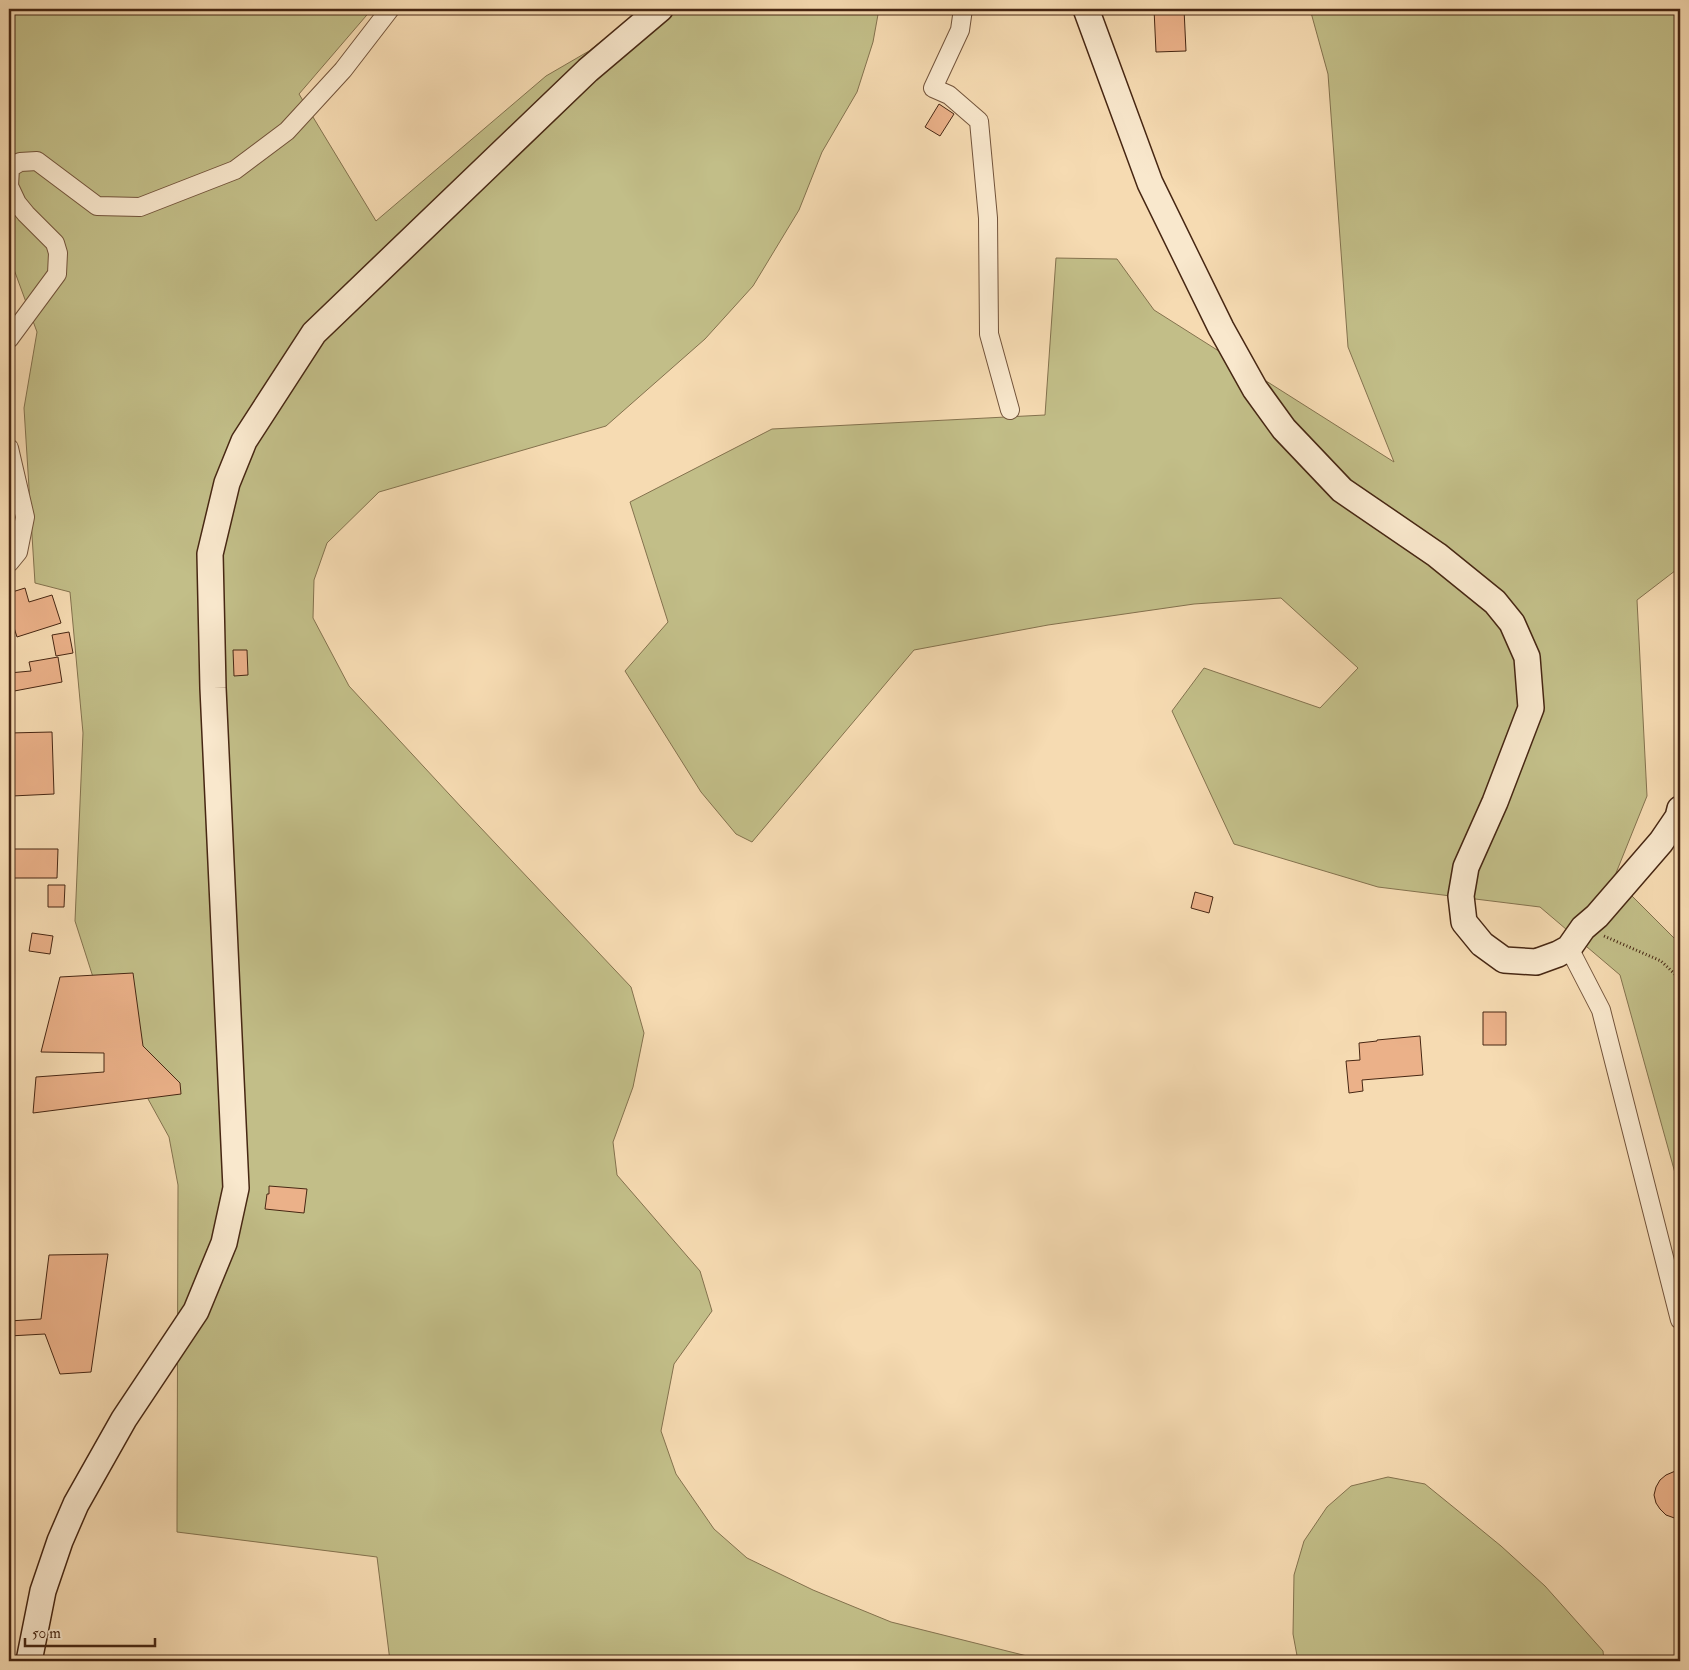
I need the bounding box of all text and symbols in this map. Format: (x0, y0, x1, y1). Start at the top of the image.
scale bar (25, 1615, 155, 1647)
text: 50 m (32, 1624, 61, 1643)

